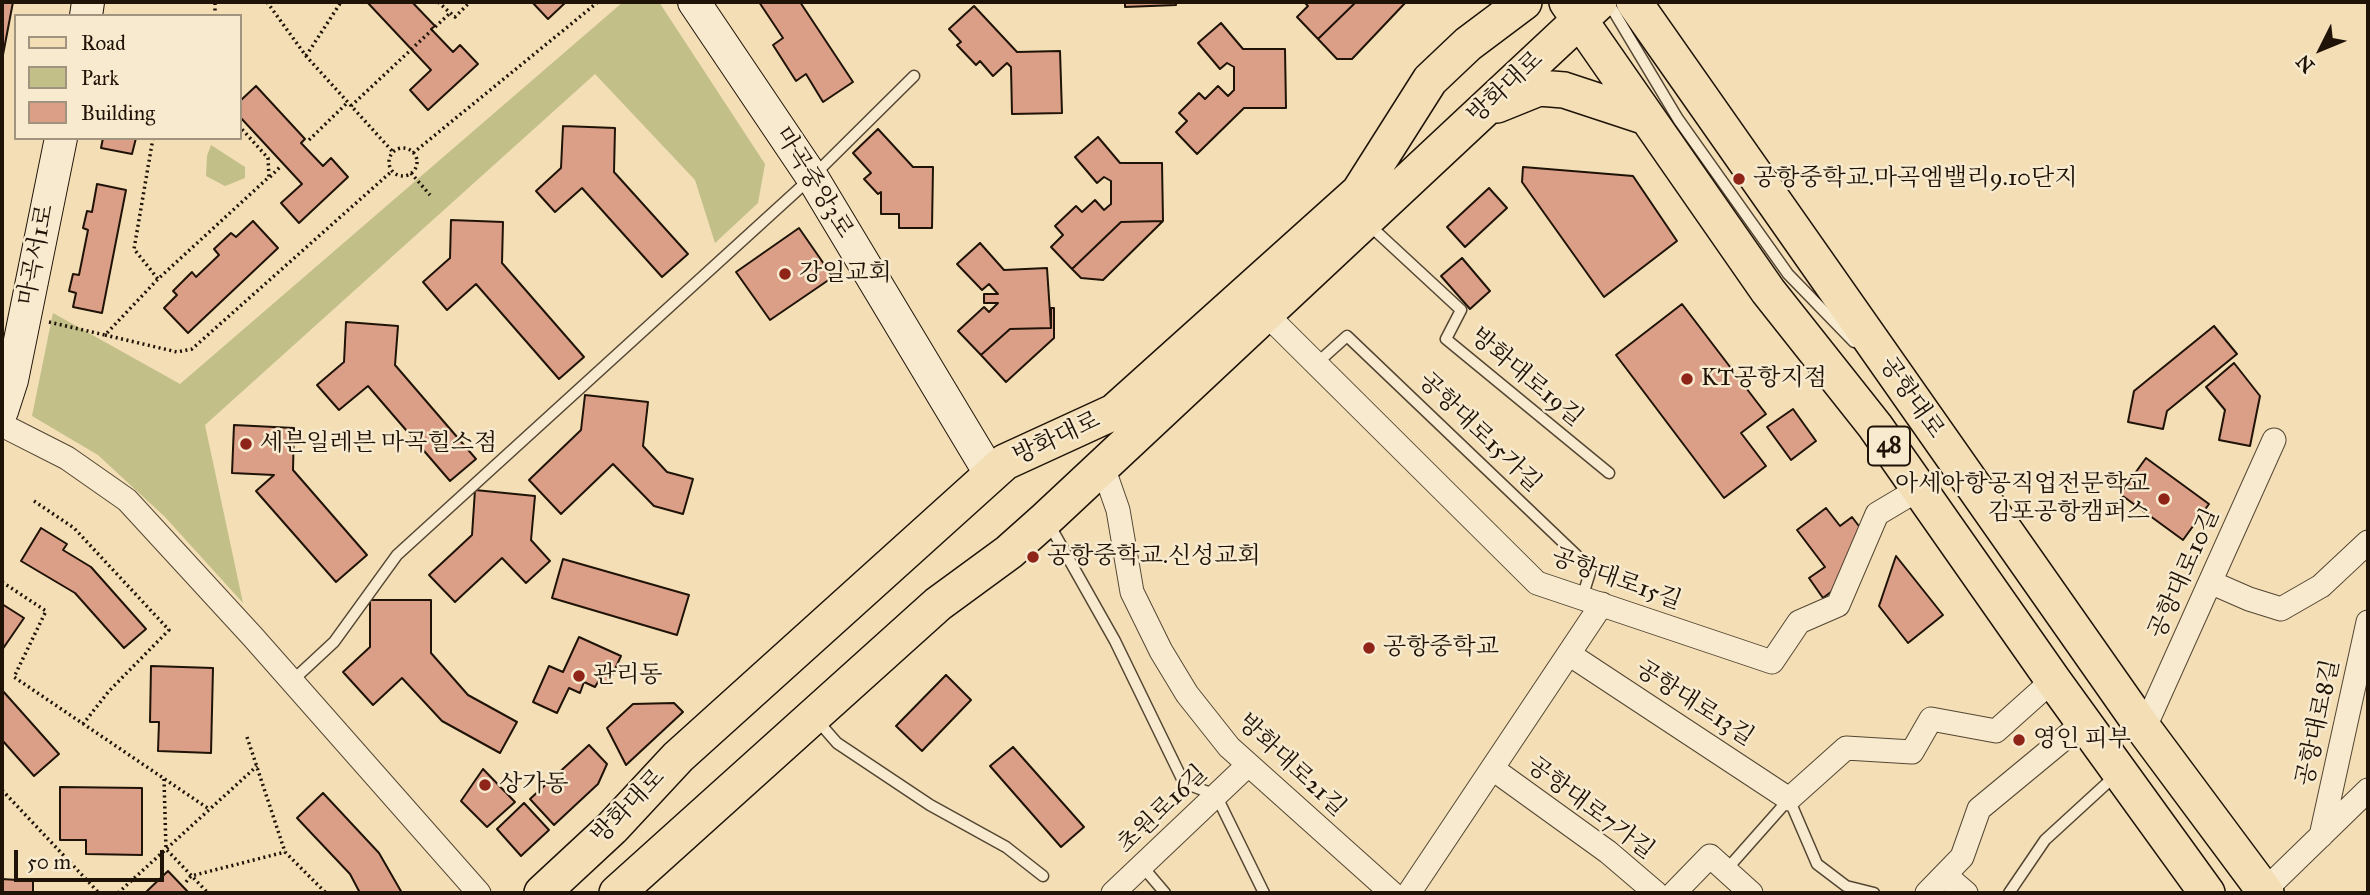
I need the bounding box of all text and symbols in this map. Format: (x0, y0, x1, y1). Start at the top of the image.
legend (14, 14, 242, 140)
north arrow (2286, 14, 2356, 84)
text: Road (81, 30, 126, 56)
street label: 방화대로 (1462, 46, 1550, 130)
text: N (2291, 50, 2319, 77)
text: Park (81, 65, 119, 91)
text: Building (81, 100, 155, 126)
street label: 마곡중앙3로 (768, 122, 858, 244)
place label: 공항중학교.마곡엠밸리9.10단지 (1753, 165, 2077, 193)
marker: 공항중학교.마곡엠밸리9.10단지 (1731, 171, 1747, 187)
street label: 마곡서1로 (13, 202, 61, 308)
place label: 강일교회 (799, 260, 892, 288)
marker: 강일교회 (777, 266, 793, 282)
street label: 방화대로19길 (1464, 323, 1588, 433)
street label: 공항대로 (1873, 352, 1949, 444)
place label: KT공항지점 (1701, 365, 1827, 393)
street label: 공항대로15가길 (1412, 367, 1546, 499)
marker: KT공항지점 (1679, 371, 1695, 387)
street label: 방화대로 (1009, 406, 1105, 472)
road number: 48 (1868, 426, 1910, 466)
place label: 세븐일레븐 마곡힐스점 (260, 430, 497, 458)
marker: 세븐일레븐 마곡힐스점 (238, 436, 254, 452)
place label: 아세아항공직업전문학교 김포공항캠퍼스 (1895, 471, 2150, 527)
marker: 아세아항공직업전문학교 김포공항캠퍼스 (2156, 491, 2172, 507)
street label: 공항대로10길 (2144, 505, 2226, 643)
place label: 공항중학교.신성교회 (1047, 543, 1261, 571)
street label: 공항대로15길 (1547, 543, 1685, 617)
marker: 공항중학교.신성교회 (1025, 549, 1041, 565)
place label: 공항중학교 (1383, 634, 1499, 662)
marker: 공항중학교 (1361, 640, 1377, 656)
street label: 공항대로13길 (1630, 655, 1758, 753)
street label: 공항대로8길 (2292, 657, 2346, 789)
place label: 관리동 (593, 662, 663, 690)
marker: 관리동 (571, 668, 587, 684)
street label: 방화대로21길 (1231, 709, 1351, 823)
place label: 영인 피부 (2033, 726, 2131, 754)
marker: 영인 피부 (2011, 732, 2027, 748)
street label: 공항대로7가길 (1521, 752, 1659, 866)
street label: 초원로16길 (1112, 760, 1214, 860)
street label: 방화대로 (586, 764, 672, 850)
place label: 상가동 (499, 771, 569, 799)
marker: 상가동 (477, 777, 493, 793)
scale bar (18, 836, 168, 880)
text: 50 m (27, 849, 71, 875)

